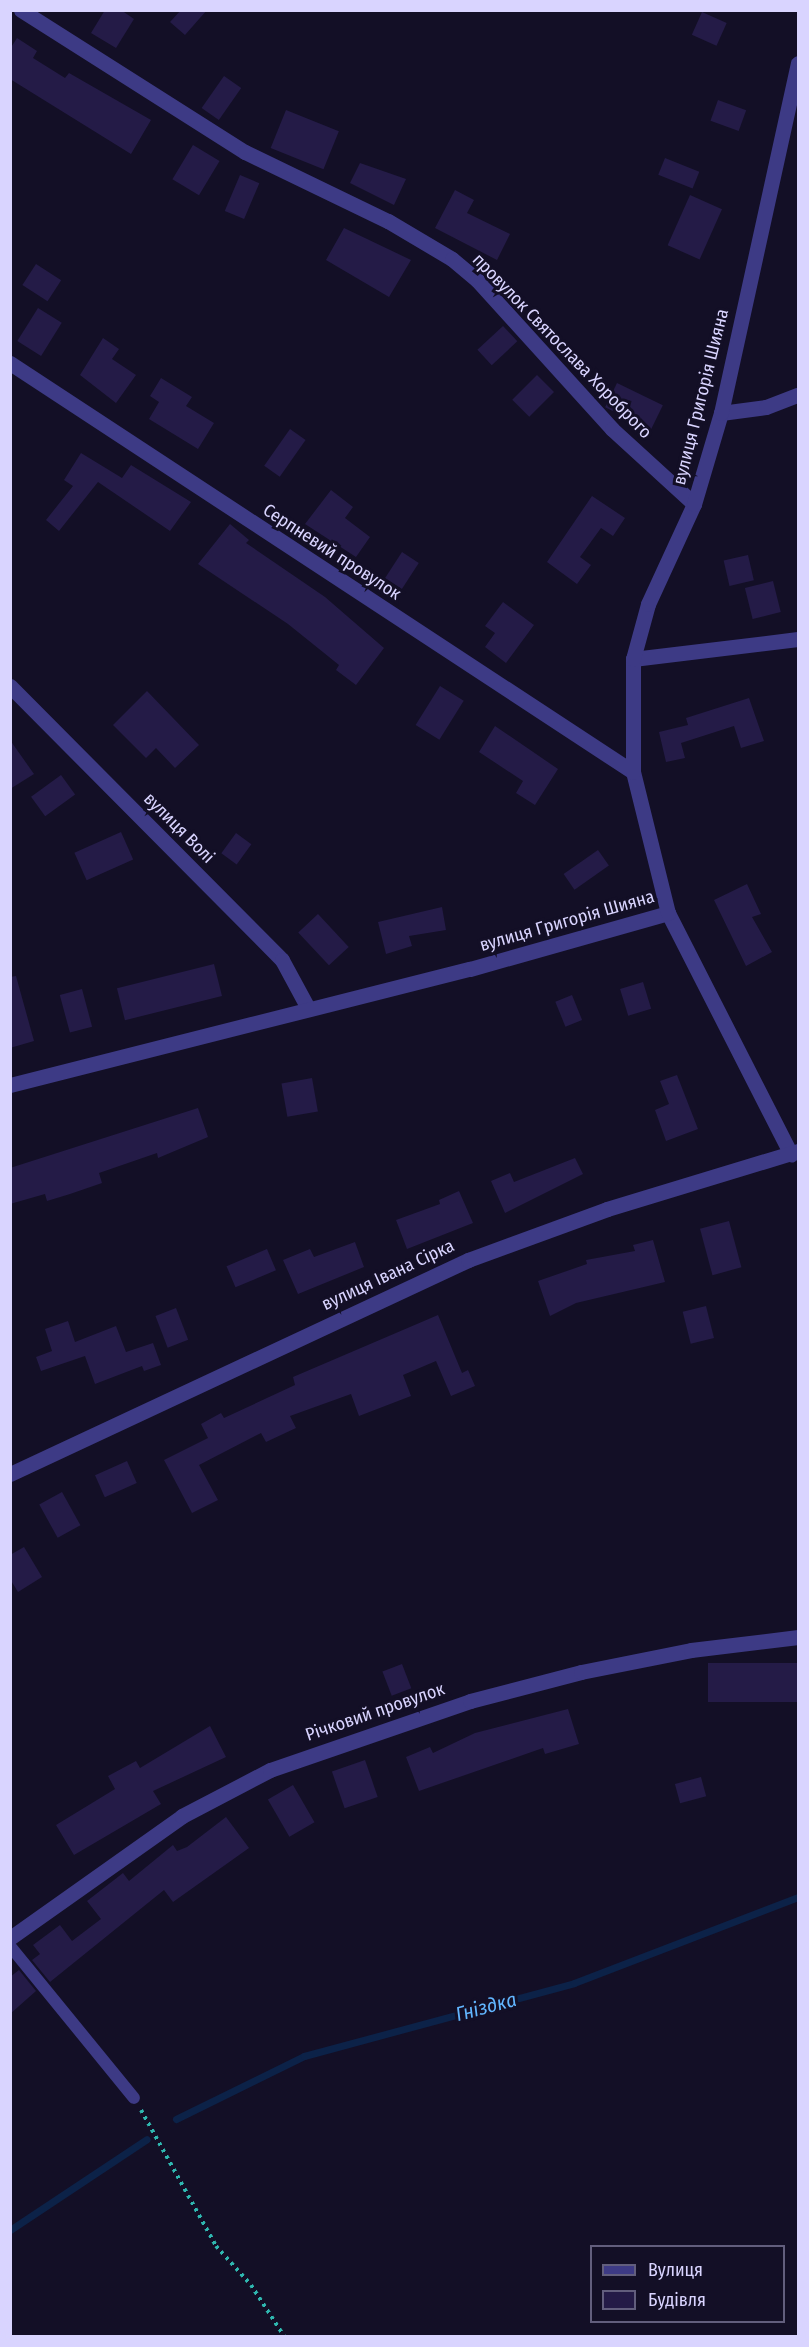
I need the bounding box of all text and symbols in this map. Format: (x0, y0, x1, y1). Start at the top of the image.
street label: провулок Святослава Хороброго (468, 249, 656, 443)
street label: вулиця Григорія Шияна (669, 307, 733, 487)
street label: Серпневий провулок (259, 499, 405, 605)
street label: вулиця Волі (139, 788, 219, 868)
street label: вулиця Григорія Шияна (477, 886, 657, 956)
street label: вулиця Івана Сірка (318, 1235, 458, 1315)
street label: Річковий провулок (303, 1678, 447, 1746)
water label: Гніздка (453, 1987, 519, 2027)
legend (590, 2245, 785, 2323)
text: Вулиця (648, 2259, 703, 2281)
text: Будівля (648, 2289, 706, 2311)

